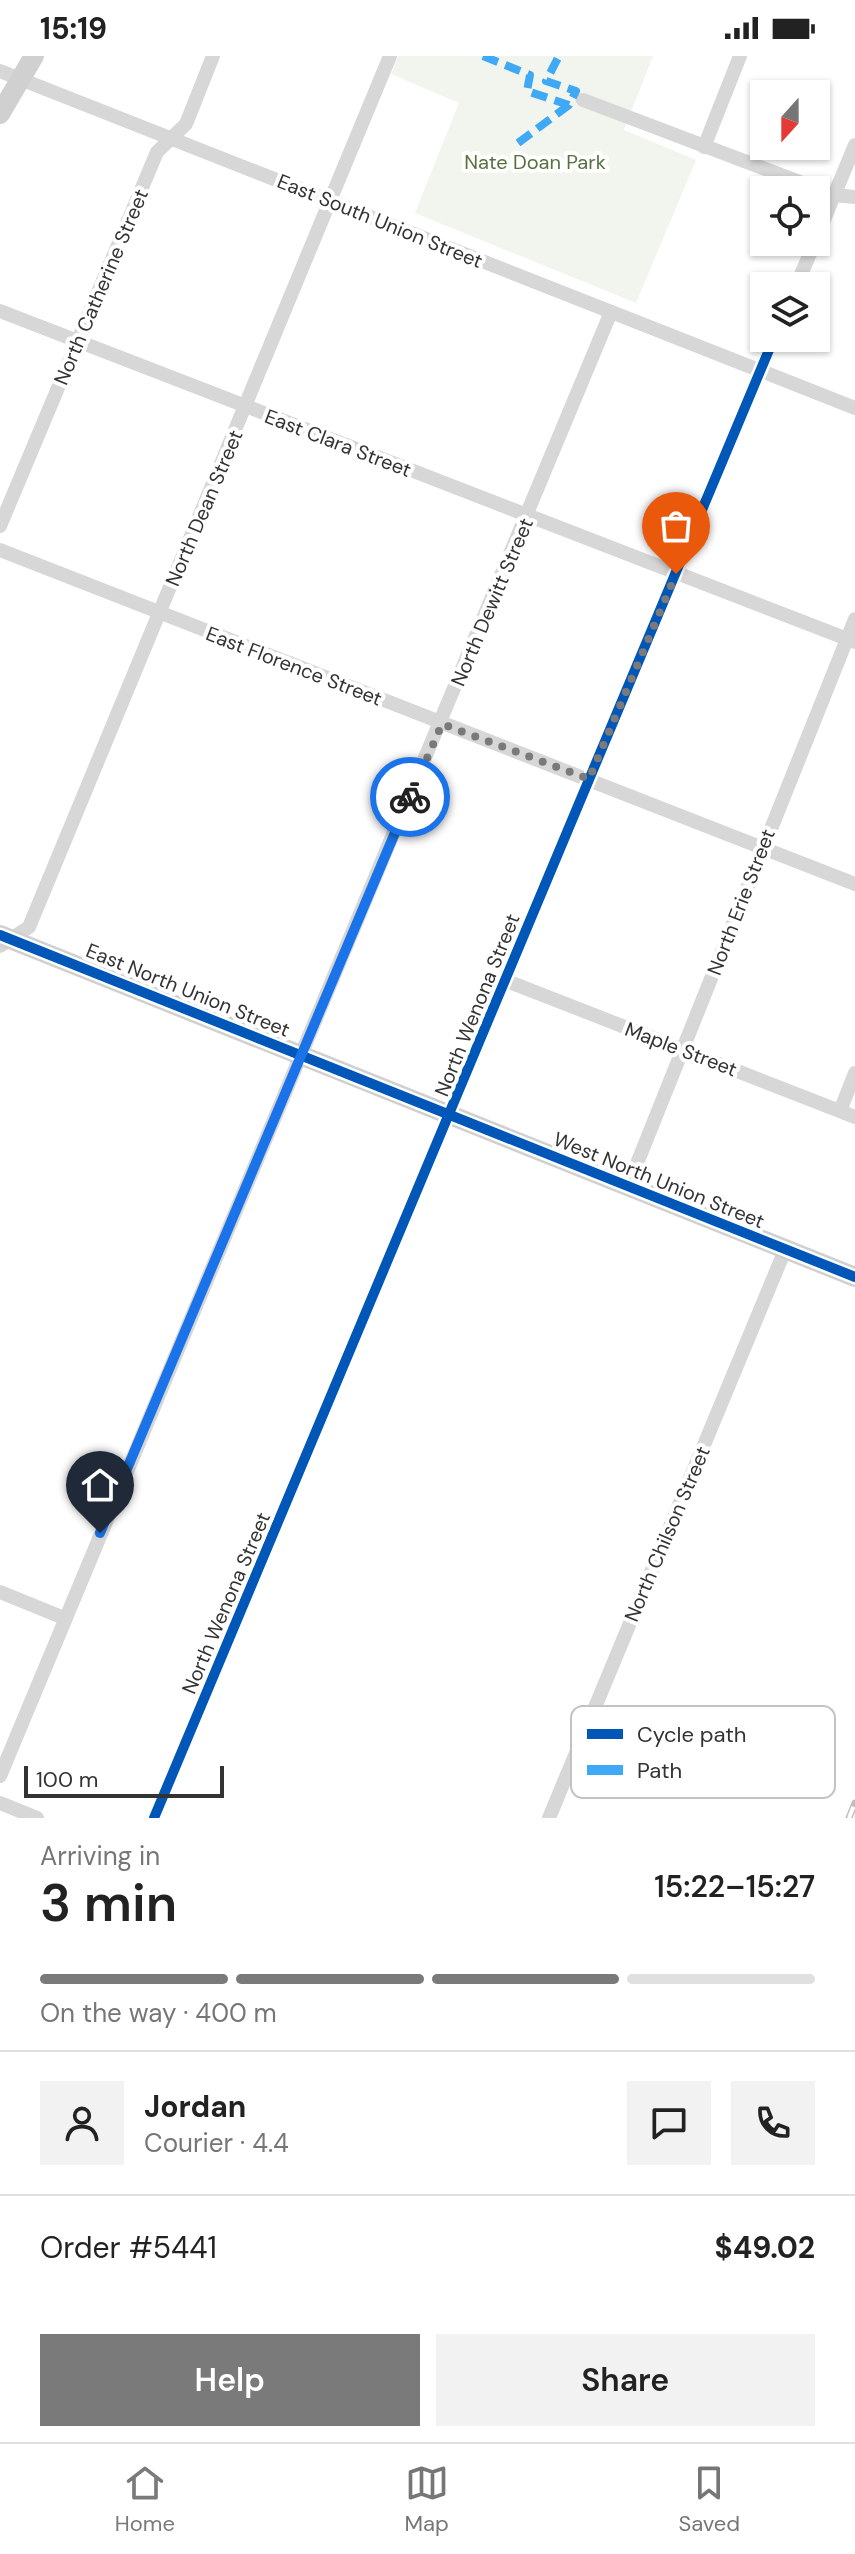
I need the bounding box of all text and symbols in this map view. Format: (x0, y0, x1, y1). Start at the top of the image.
text: 15:19 (40, 9, 107, 48)
north arrow (750, 80, 830, 160)
map controls (750, 80, 830, 352)
park label: Nate Doan Park (464, 149, 606, 175)
street label: East South Union Street (273, 168, 487, 274)
button: locate (750, 176, 830, 256)
street label: North Catherine Street (48, 185, 154, 389)
button: layers (750, 272, 830, 352)
street label: East Clara Street (261, 403, 415, 483)
street label: North Dean Street (159, 426, 249, 590)
pin (642, 492, 710, 574)
icon: bag (654, 504, 698, 548)
street label: North Dewitt Street (445, 514, 539, 690)
street label: East Florence Street (202, 620, 386, 712)
courier (370, 757, 450, 837)
icon: bike (388, 775, 432, 819)
street label: North Erie Street (701, 825, 781, 979)
street label: North Wenona Street (428, 910, 526, 1100)
street label: East North Union Street (82, 937, 294, 1043)
street label: Maple Street (621, 1016, 741, 1082)
street label: West North Union Street (550, 1126, 768, 1234)
street label: North Chilson Street (618, 1442, 716, 1626)
pin (66, 1451, 134, 1533)
icon: home (78, 1463, 122, 1507)
street label: North Wenona Street (176, 1508, 276, 1698)
legend (571, 1706, 835, 1798)
text: Cycle path (637, 1720, 747, 1749)
text: Path (637, 1756, 682, 1785)
scale bar (24, 1762, 224, 1798)
text: 100 m (36, 1765, 98, 1794)
text: Arriving in (40, 1839, 160, 1873)
text: 15:22–15:27 (654, 1867, 815, 1906)
text: 3 min (40, 1869, 177, 1937)
text: On the way · 400 m (40, 1996, 277, 2030)
button: person (40, 2081, 124, 2165)
button: chat (627, 2081, 711, 2165)
button: phone (731, 2081, 815, 2165)
text: Jordan (144, 2087, 246, 2126)
text: Courier · 4.4 (144, 2126, 289, 2160)
text: Order #5441 (40, 2228, 217, 2267)
text: $49.02 (715, 2228, 815, 2267)
button: Help (40, 2334, 420, 2426)
button: Share (436, 2334, 815, 2426)
tab: Home (115, 2461, 175, 2538)
tab: Map (405, 2461, 449, 2538)
tab: Saved (678, 2461, 740, 2538)

